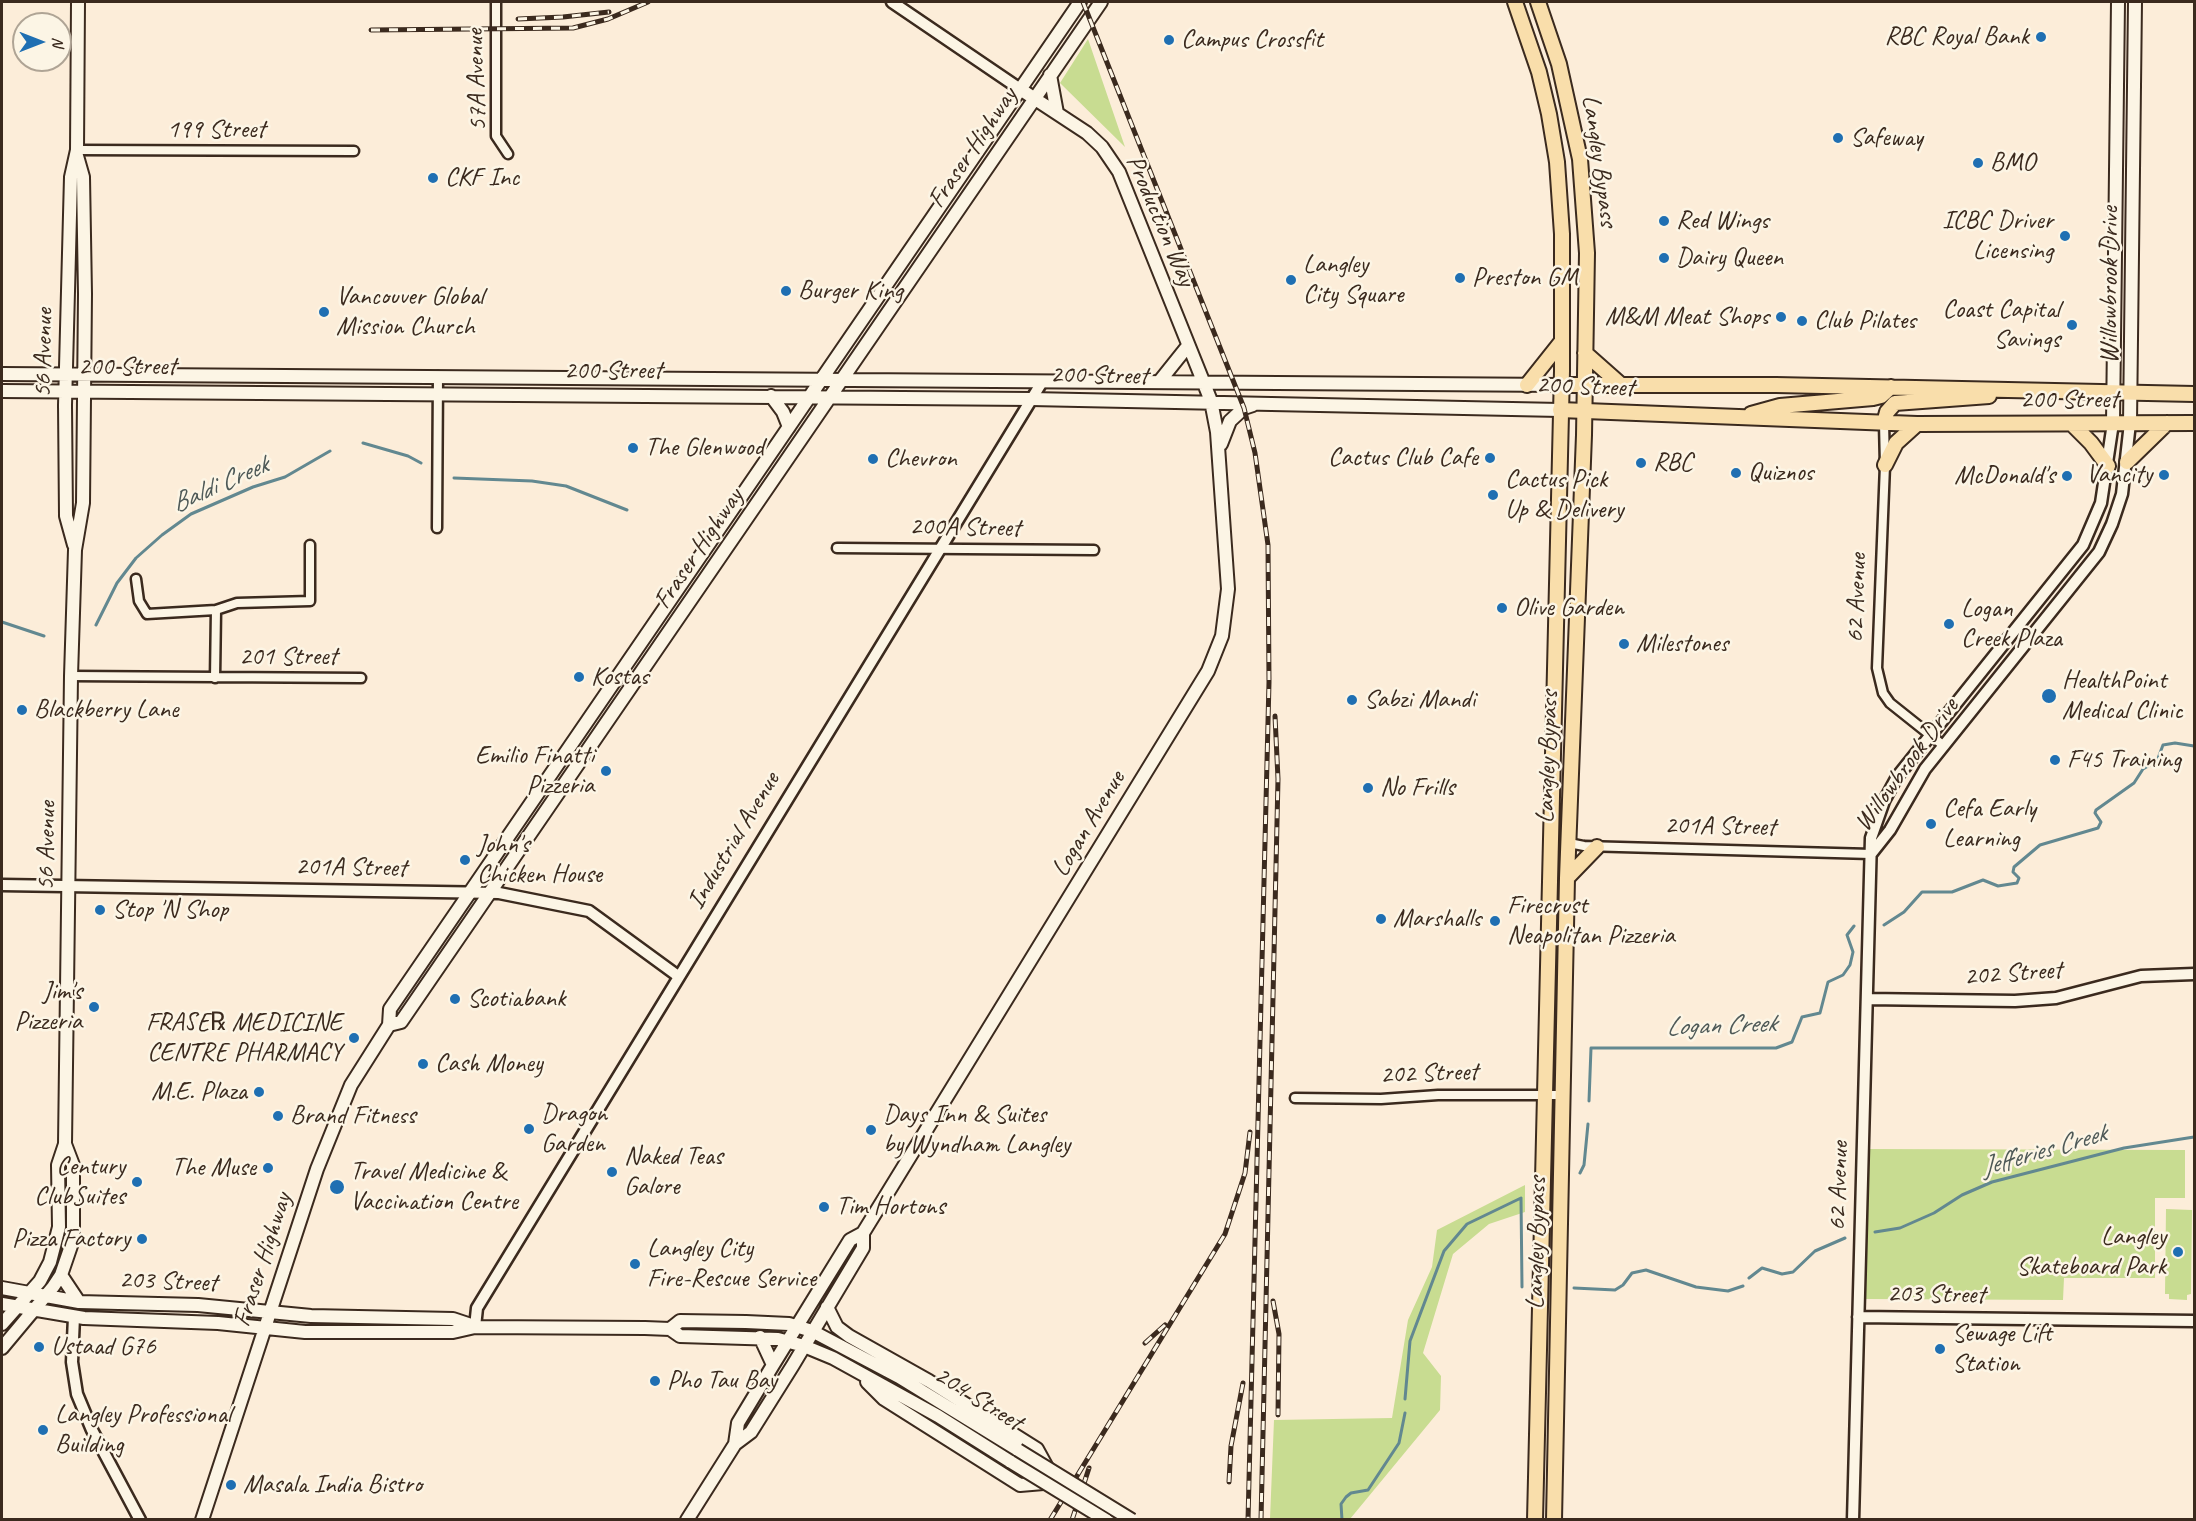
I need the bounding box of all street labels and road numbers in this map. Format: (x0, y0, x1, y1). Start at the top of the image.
street label: 57A Avenue (460, 28, 494, 132)
street label: Fraser Highway (921, 82, 1025, 214)
street label: Langley Bypass (1574, 93, 1624, 229)
street label: 199 Street (167, 114, 265, 146)
street label: Production Way (1118, 151, 1202, 291)
street label: Willowbrook Drive (2094, 206, 2126, 364)
street label: 56 Avenue (28, 308, 60, 398)
street label: 200 Street (78, 351, 176, 383)
street label: 200 Street (564, 355, 662, 387)
street label: 200 Street (1050, 360, 1148, 392)
street label: 200 Street (1535, 370, 1635, 404)
street label: 200 Street (2020, 384, 2118, 416)
street label: Fraser Highway (647, 483, 751, 615)
street label: 200A Street (909, 511, 1021, 545)
street label: 62 Avenue (1840, 553, 1874, 643)
street label: 201 Street (239, 641, 337, 673)
street label: Langley Bypass (1530, 690, 1566, 824)
street label: Willowbrook Drive (1848, 692, 1966, 838)
street label: Logan Avenue (1045, 766, 1133, 882)
street label: Industrial Avenue (681, 767, 787, 915)
street label: 56 Avenue (31, 801, 63, 891)
street label: 201A Street (1664, 810, 1776, 844)
street label: 201A Street (295, 851, 407, 885)
street label: 202 Street (1963, 955, 2063, 993)
street label: 202 Street (1379, 1057, 1479, 1091)
street label: 62 Avenue (1822, 1141, 1856, 1231)
street label: Langley Bypass (1520, 1176, 1554, 1310)
street label: Fraser Highway (227, 1189, 299, 1331)
street label: 203 Street (118, 1265, 218, 1299)
street label: 203 Street (1887, 1279, 1985, 1311)
street label: 204 Street (928, 1360, 1028, 1438)

